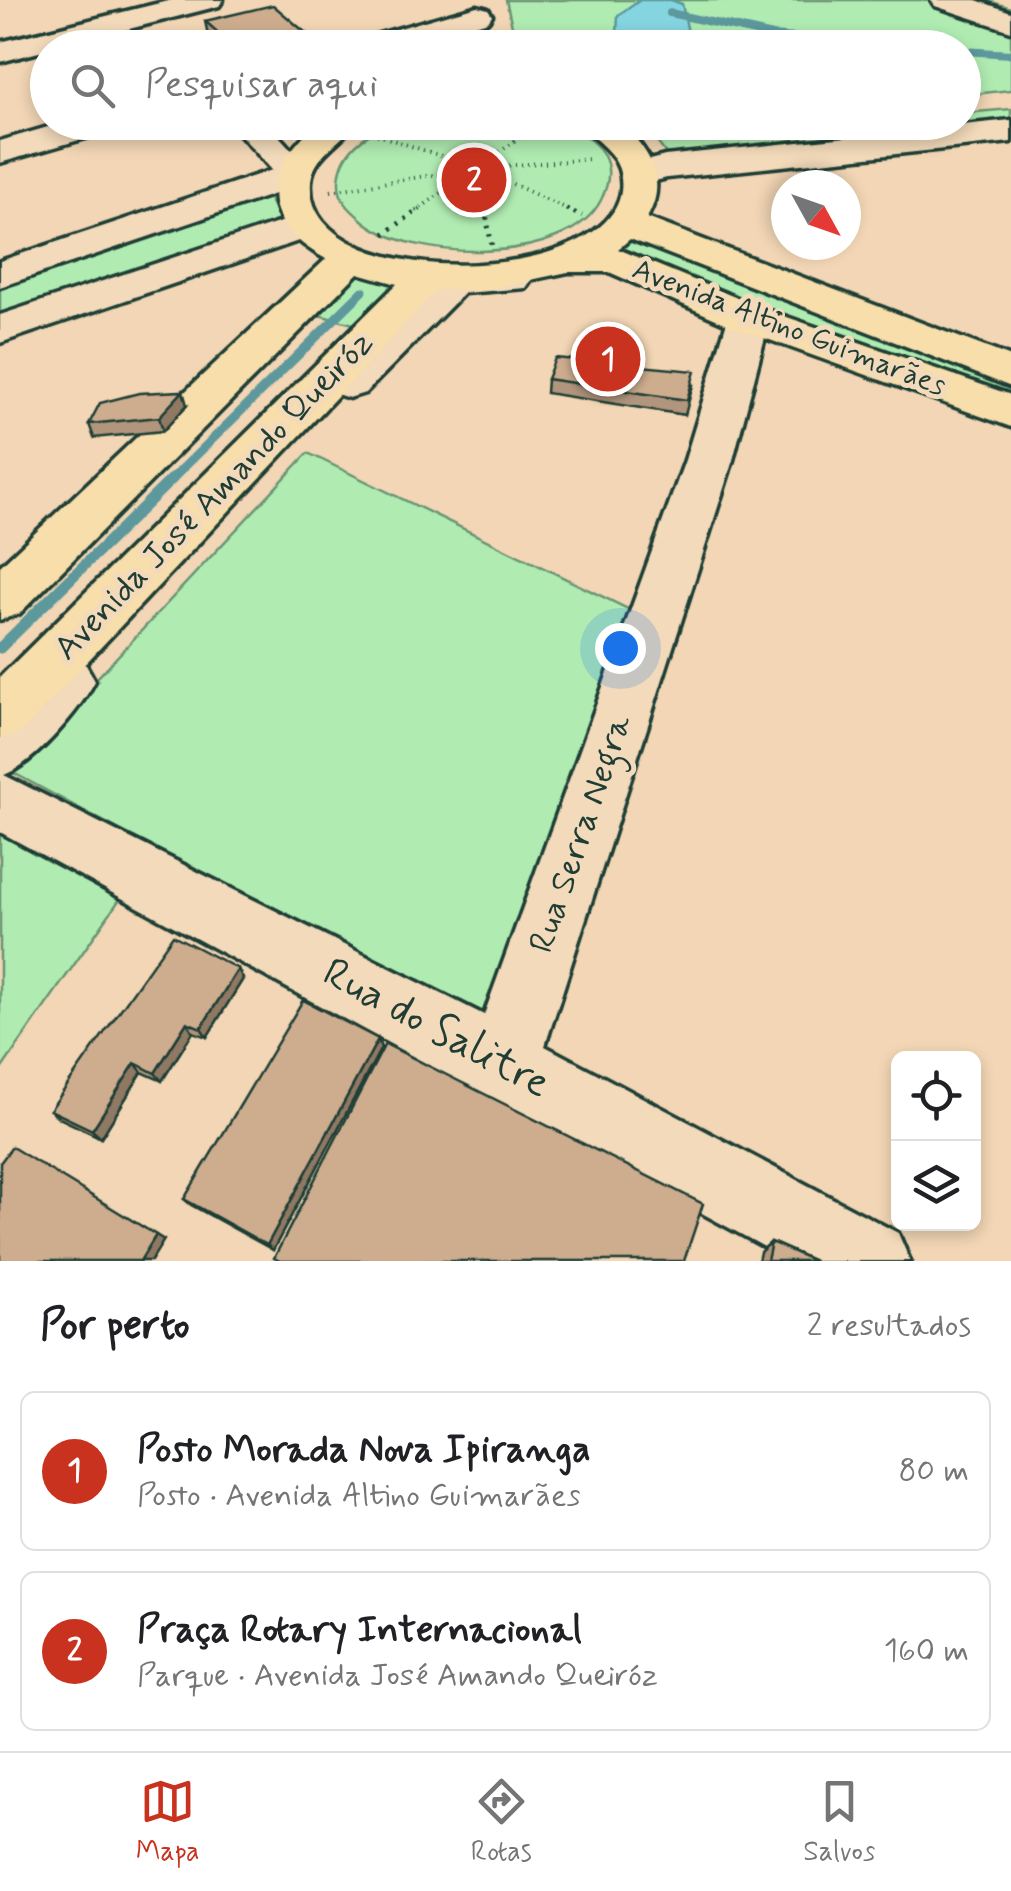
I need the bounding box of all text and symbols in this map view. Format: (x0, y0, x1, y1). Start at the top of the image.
search box (30, 30, 981, 140)
icon: search (65, 58, 120, 113)
text: Pesquisar aqui (145, 61, 378, 110)
pin: 2 (442, 142, 506, 218)
north arrow (771, 170, 861, 260)
street label: Avenida Altino Guimarães (627, 250, 951, 406)
street label: Avenida José Amando Queiróz (44, 321, 384, 671)
pin: 1 (576, 322, 640, 396)
your location (595, 623, 646, 674)
street label: Rua Serra Negra (519, 708, 647, 960)
street label: Rua do Salitre (313, 946, 559, 1112)
map controls (891, 1051, 981, 1231)
button: locate (891, 1051, 981, 1141)
button: layers (891, 1141, 981, 1231)
text: Por perto (40, 1299, 190, 1354)
text: 2 resultados (807, 1305, 971, 1347)
text: Posto Morada Nova Ipiranga (137, 1426, 591, 1475)
text: 1 (67, 1450, 82, 1492)
text: 80 m (899, 1450, 969, 1492)
text: Posto · Avenida Altino Guimarães (137, 1475, 581, 1517)
text: Praça Rotary Internacional (137, 1606, 582, 1655)
text: 2 (67, 1630, 82, 1672)
text: 160 m (884, 1630, 969, 1672)
text: Parque · Avenida José Amando Queiróz (137, 1655, 658, 1697)
tab: Mapa (136, 1774, 199, 1871)
tab: Rotas (471, 1774, 532, 1871)
tab: Salvos (803, 1774, 875, 1871)

